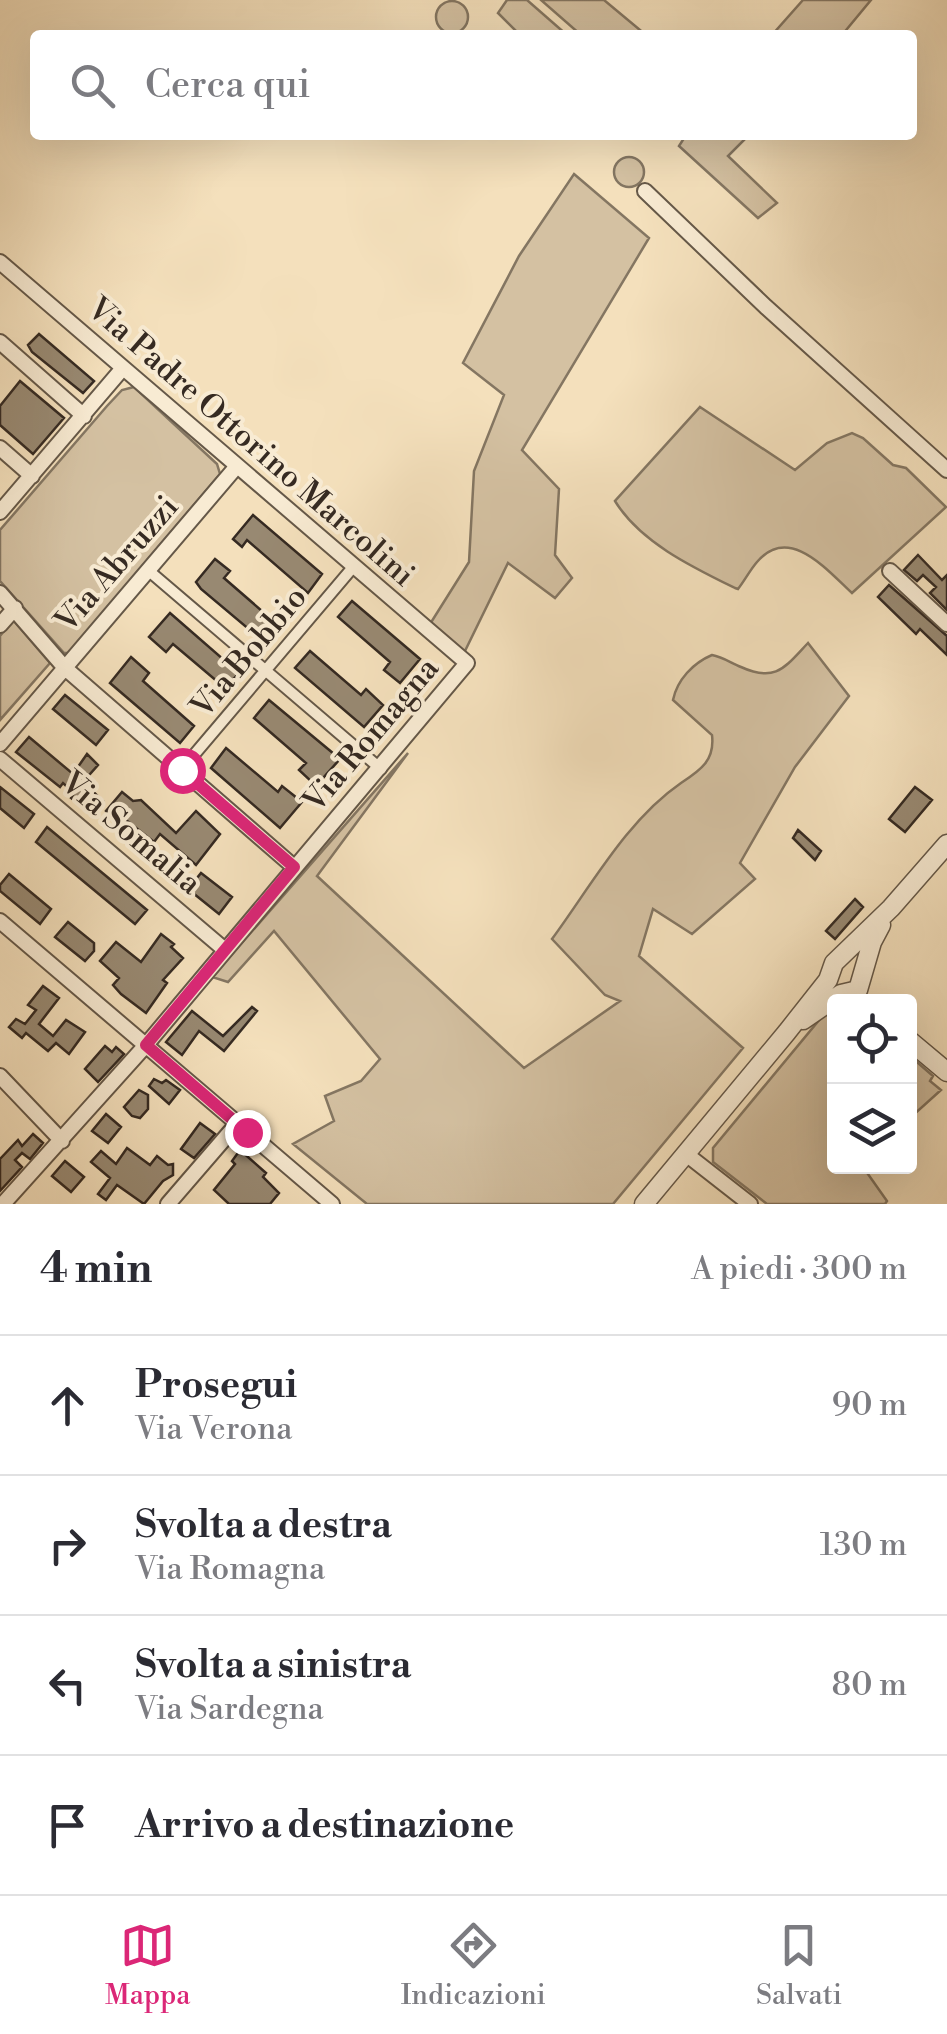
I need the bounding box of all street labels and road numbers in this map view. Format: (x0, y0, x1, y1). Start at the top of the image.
street label: Via Padre Ottorino Marcolini (78, 288, 423, 595)
street label: Via Abruzzi (46, 487, 187, 641)
street label: Via Bobbio (182, 578, 316, 727)
street label: Via Romagna (294, 649, 448, 822)
street label: Via Somalia (52, 762, 210, 904)

